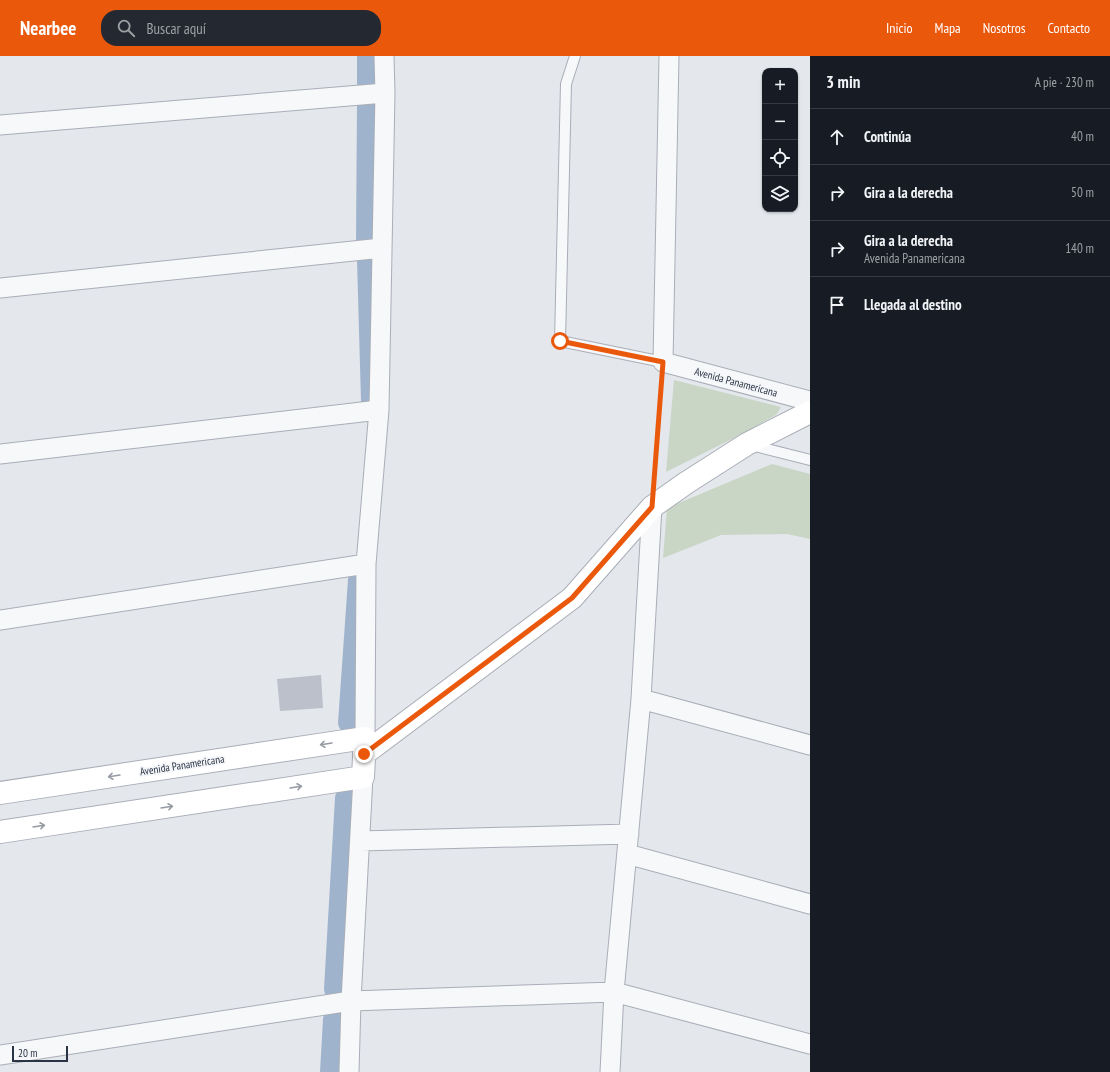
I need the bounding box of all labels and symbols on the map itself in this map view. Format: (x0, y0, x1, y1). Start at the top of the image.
route start (551, 332, 569, 350)
street label: Avenida Panamericana (693, 364, 779, 400)
one-way arrow (320, 740, 333, 748)
route end (355, 745, 373, 763)
street label: Avenida Panamericana (139, 751, 225, 779)
one-way arrow (108, 772, 121, 780)
one-way arrow (289, 783, 302, 791)
one-way arrow (160, 803, 173, 811)
one-way arrow (32, 822, 45, 830)
scale bar (12, 1044, 68, 1063)

